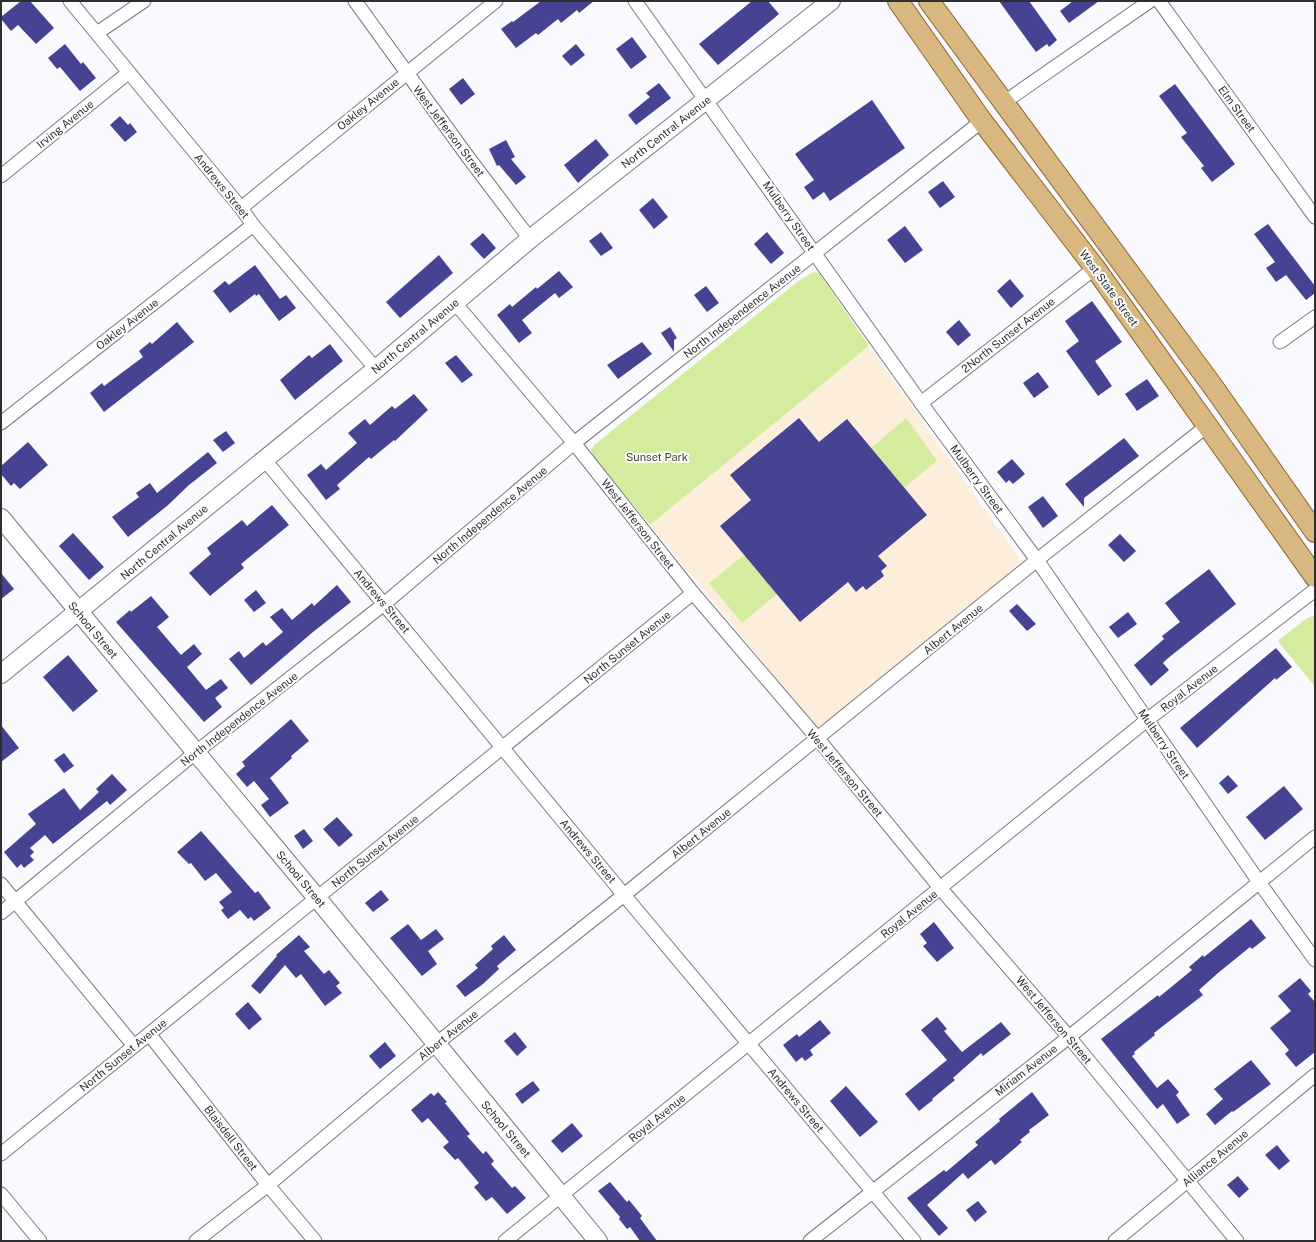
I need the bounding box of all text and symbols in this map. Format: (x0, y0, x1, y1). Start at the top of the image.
street label: Oakley Avenue (335, 76, 401, 132)
street label: West Jefferson Street (411, 83, 487, 179)
street label: Elm Street (1216, 84, 1258, 134)
street label: North Central Avenue (619, 93, 713, 171)
street label: Irving Avenue (34, 97, 96, 151)
street label: Andrews Street (192, 151, 252, 221)
street label: Mulberry Street (761, 179, 817, 253)
street label: West State Street (1077, 248, 1141, 328)
street label: North Independence Avenue (681, 262, 803, 360)
street label: 2North Sunset Avenue (959, 295, 1057, 375)
street label: Oakley Avenue (93, 296, 161, 352)
street label: North Central Avenue (369, 296, 461, 376)
street label: Mulberry Street (948, 442, 1006, 516)
park label: Sunset Park (626, 451, 688, 463)
street label: North Independence Avenue (431, 464, 549, 566)
street label: West Jefferson Street (599, 477, 677, 571)
street label: North Central Avenue (118, 502, 210, 582)
street label: Andrews Street (352, 567, 412, 635)
street label: School Street (66, 599, 120, 661)
street label: Albert Avenue (921, 601, 985, 657)
street label: North Sunset Avenue (581, 608, 673, 686)
street label: Royal Avenue (1158, 662, 1220, 714)
street label: North Independence Avenue (178, 670, 300, 768)
street label: Mulberry Street (1136, 707, 1192, 781)
street label: West Jefferson Street (805, 727, 885, 819)
street label: Albert Avenue (669, 805, 733, 861)
street label: North Sunset Avenue (329, 812, 421, 890)
street label: Andrews Street (558, 817, 618, 885)
street label: School Street (274, 848, 328, 910)
street label: Royal Avenue (878, 888, 940, 940)
street label: West Jefferson Street (1014, 974, 1094, 1066)
street label: Albert Avenue (416, 1007, 480, 1063)
street label: North Sunset Avenue (77, 1016, 169, 1094)
street label: Miriam Avenue (993, 1042, 1059, 1098)
street label: Andrews Street (766, 1066, 826, 1134)
street label: Royal Avenue (626, 1092, 688, 1144)
street label: School Street (479, 1098, 533, 1160)
street label: Blaisdell Street (202, 1103, 260, 1173)
street label: Alliance Avenue (1180, 1127, 1250, 1189)

